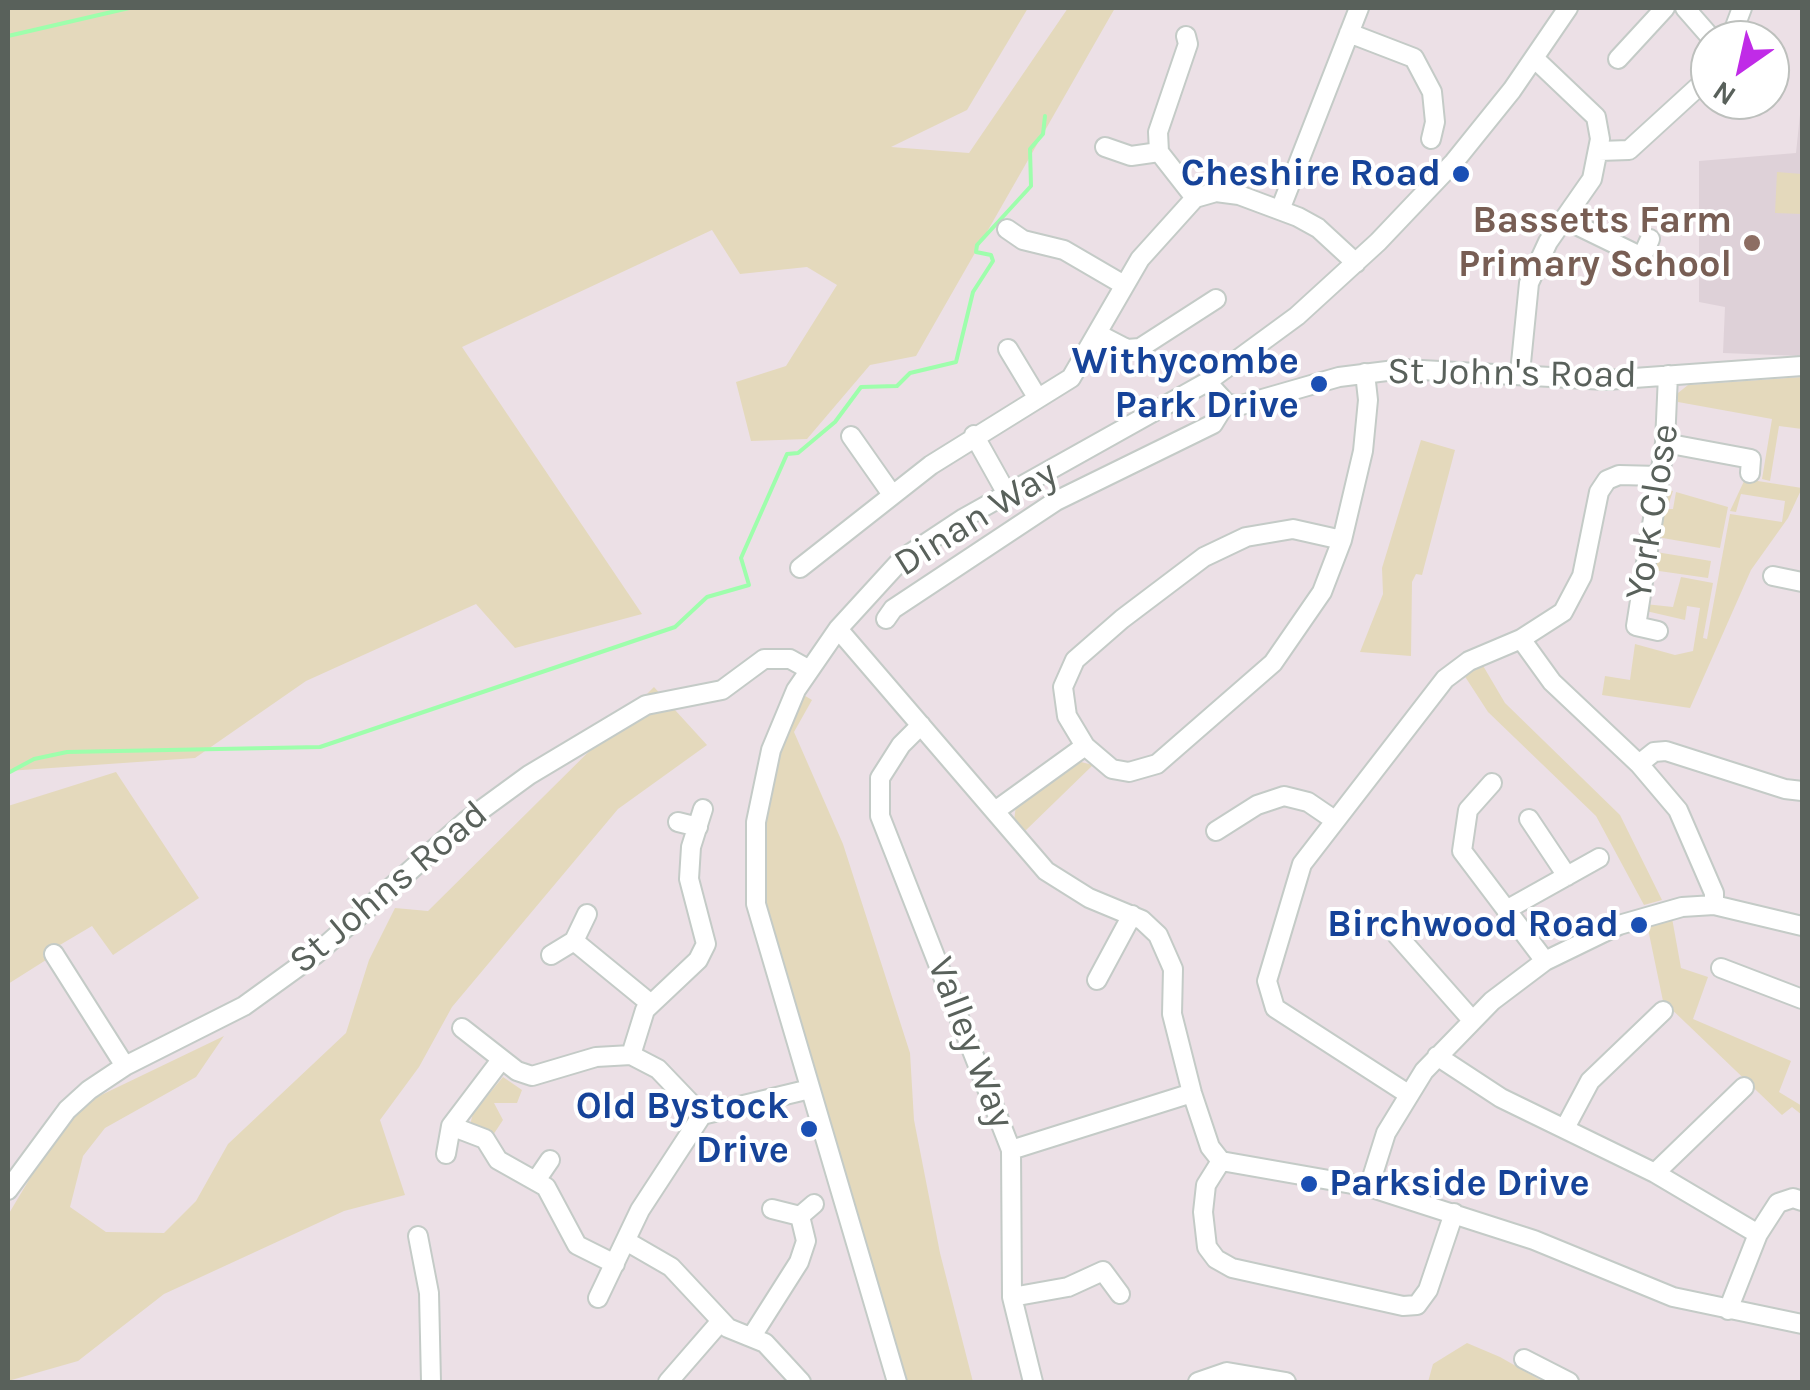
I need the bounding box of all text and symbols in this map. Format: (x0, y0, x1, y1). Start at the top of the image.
north arrow (1690, 20, 1790, 120)
text: N (1707, 74, 1742, 113)
place label: Cheshire Road (1181, 151, 1441, 197)
marker: Cheshire Road (1450, 163, 1472, 185)
place label: Bassetts Farm Primary School (1458, 198, 1732, 288)
marker: Bassetts Farm Primary School (1741, 232, 1763, 254)
place label: Withycombe Park Drive (1072, 339, 1299, 428)
street label: St John's Road (1387, 349, 1637, 399)
marker: Withycombe Park Drive (1308, 373, 1330, 395)
street label: York Close (1617, 421, 1689, 603)
street label: Dinan Way (886, 451, 1066, 587)
street label: St Johns Road (281, 792, 497, 984)
place label: Birchwood Road (1327, 902, 1619, 948)
marker: Birchwood Road (1628, 914, 1650, 936)
street label: Valley Way (916, 951, 1024, 1135)
place label: Old Bystock Drive (576, 1084, 789, 1174)
marker: Old Bystock Drive (798, 1118, 820, 1140)
place label: Parkside Drive (1329, 1161, 1590, 1207)
marker: Parkside Drive (1298, 1173, 1320, 1195)

